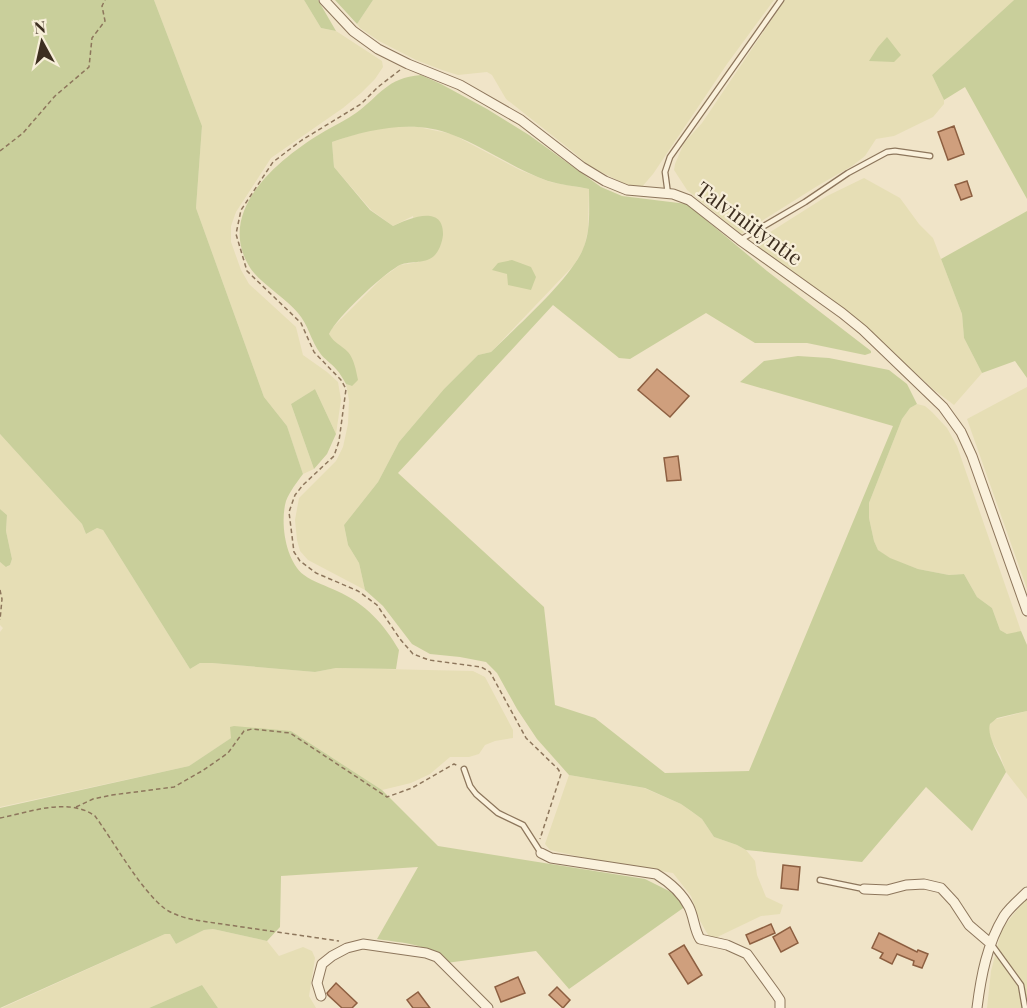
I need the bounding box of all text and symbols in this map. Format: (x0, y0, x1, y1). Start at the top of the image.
north arrow (12, 12, 72, 72)
text: N (33, 15, 47, 38)
street label: Talviniityntie (691, 174, 809, 271)

